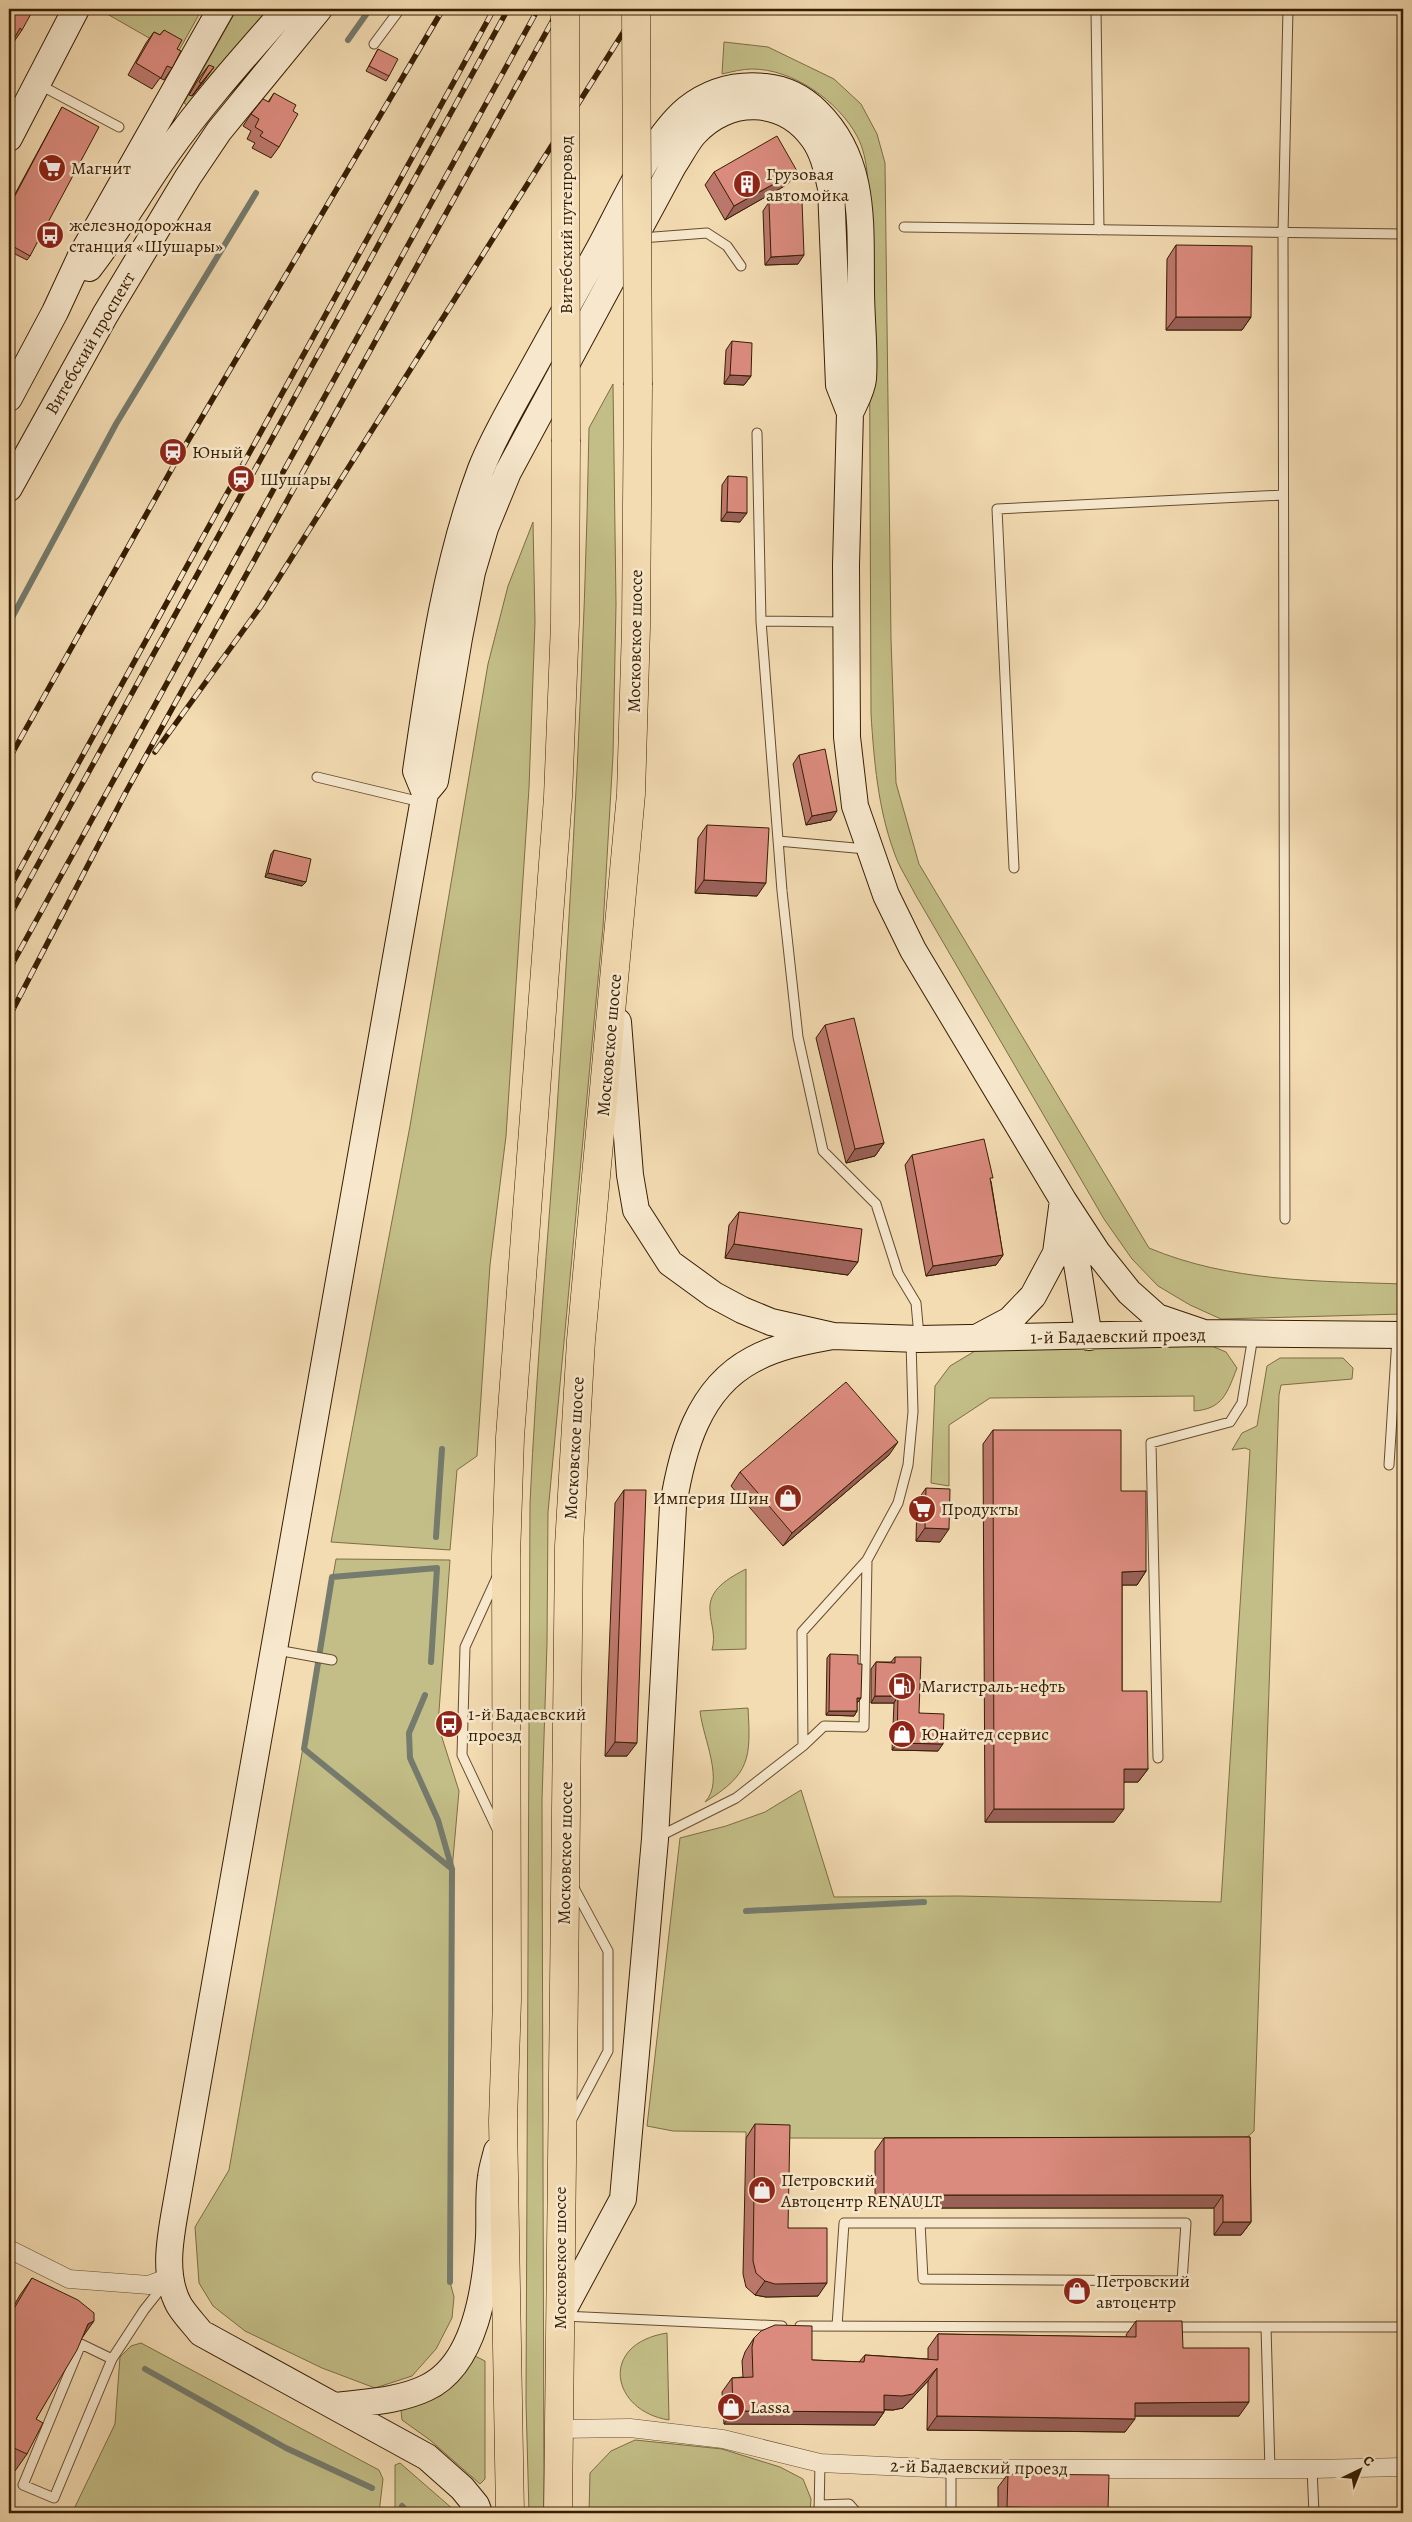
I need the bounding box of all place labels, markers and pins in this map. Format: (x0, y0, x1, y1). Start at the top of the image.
supermarket icon: Магнит (37, 153, 67, 183)
place label: Магнит (71, 156, 131, 180)
place label: Грузовая автомойка (766, 162, 850, 207)
building icon: Грузовая автомойка (732, 169, 762, 199)
place label: железнодорожная станция «Шушары» (69, 213, 223, 258)
bus stop icon: железнодорожная станция «Шушары» (35, 220, 65, 250)
station icon: Юный (158, 437, 188, 467)
place label: Юный (192, 440, 243, 464)
station icon: Шушары (226, 464, 256, 494)
place label: Шушары (260, 467, 331, 491)
shop icon: Империя Шин (773, 1483, 803, 1513)
place label: Империя Шин (653, 1486, 769, 1510)
supermarket icon: Продукты (907, 1494, 937, 1524)
place label: Продукты (941, 1497, 1019, 1521)
fuel station icon: Магистраль-нефть (887, 1671, 917, 1701)
place label: Магистраль-нефть (921, 1674, 1065, 1698)
place label: 1-й Бадаевский проезд (468, 1702, 586, 1747)
bus stop icon: 1-й Бадаевский проезд (434, 1709, 464, 1739)
shop icon: Юнайтед сервис (887, 1719, 917, 1749)
place label: Юнайтед сервис (921, 1722, 1049, 1746)
place label: Петровский Автоцентр RENAULT (780, 2168, 942, 2213)
shop icon: Петровский Автоцентр RENAULT (747, 2175, 777, 2205)
place label: Петровский автоцентр (1096, 2269, 1190, 2314)
shop icon: Петровский автоцентр (1062, 2276, 1092, 2306)
shop icon: Lassa (716, 2392, 746, 2422)
place label: Lassa (750, 2395, 791, 2419)

